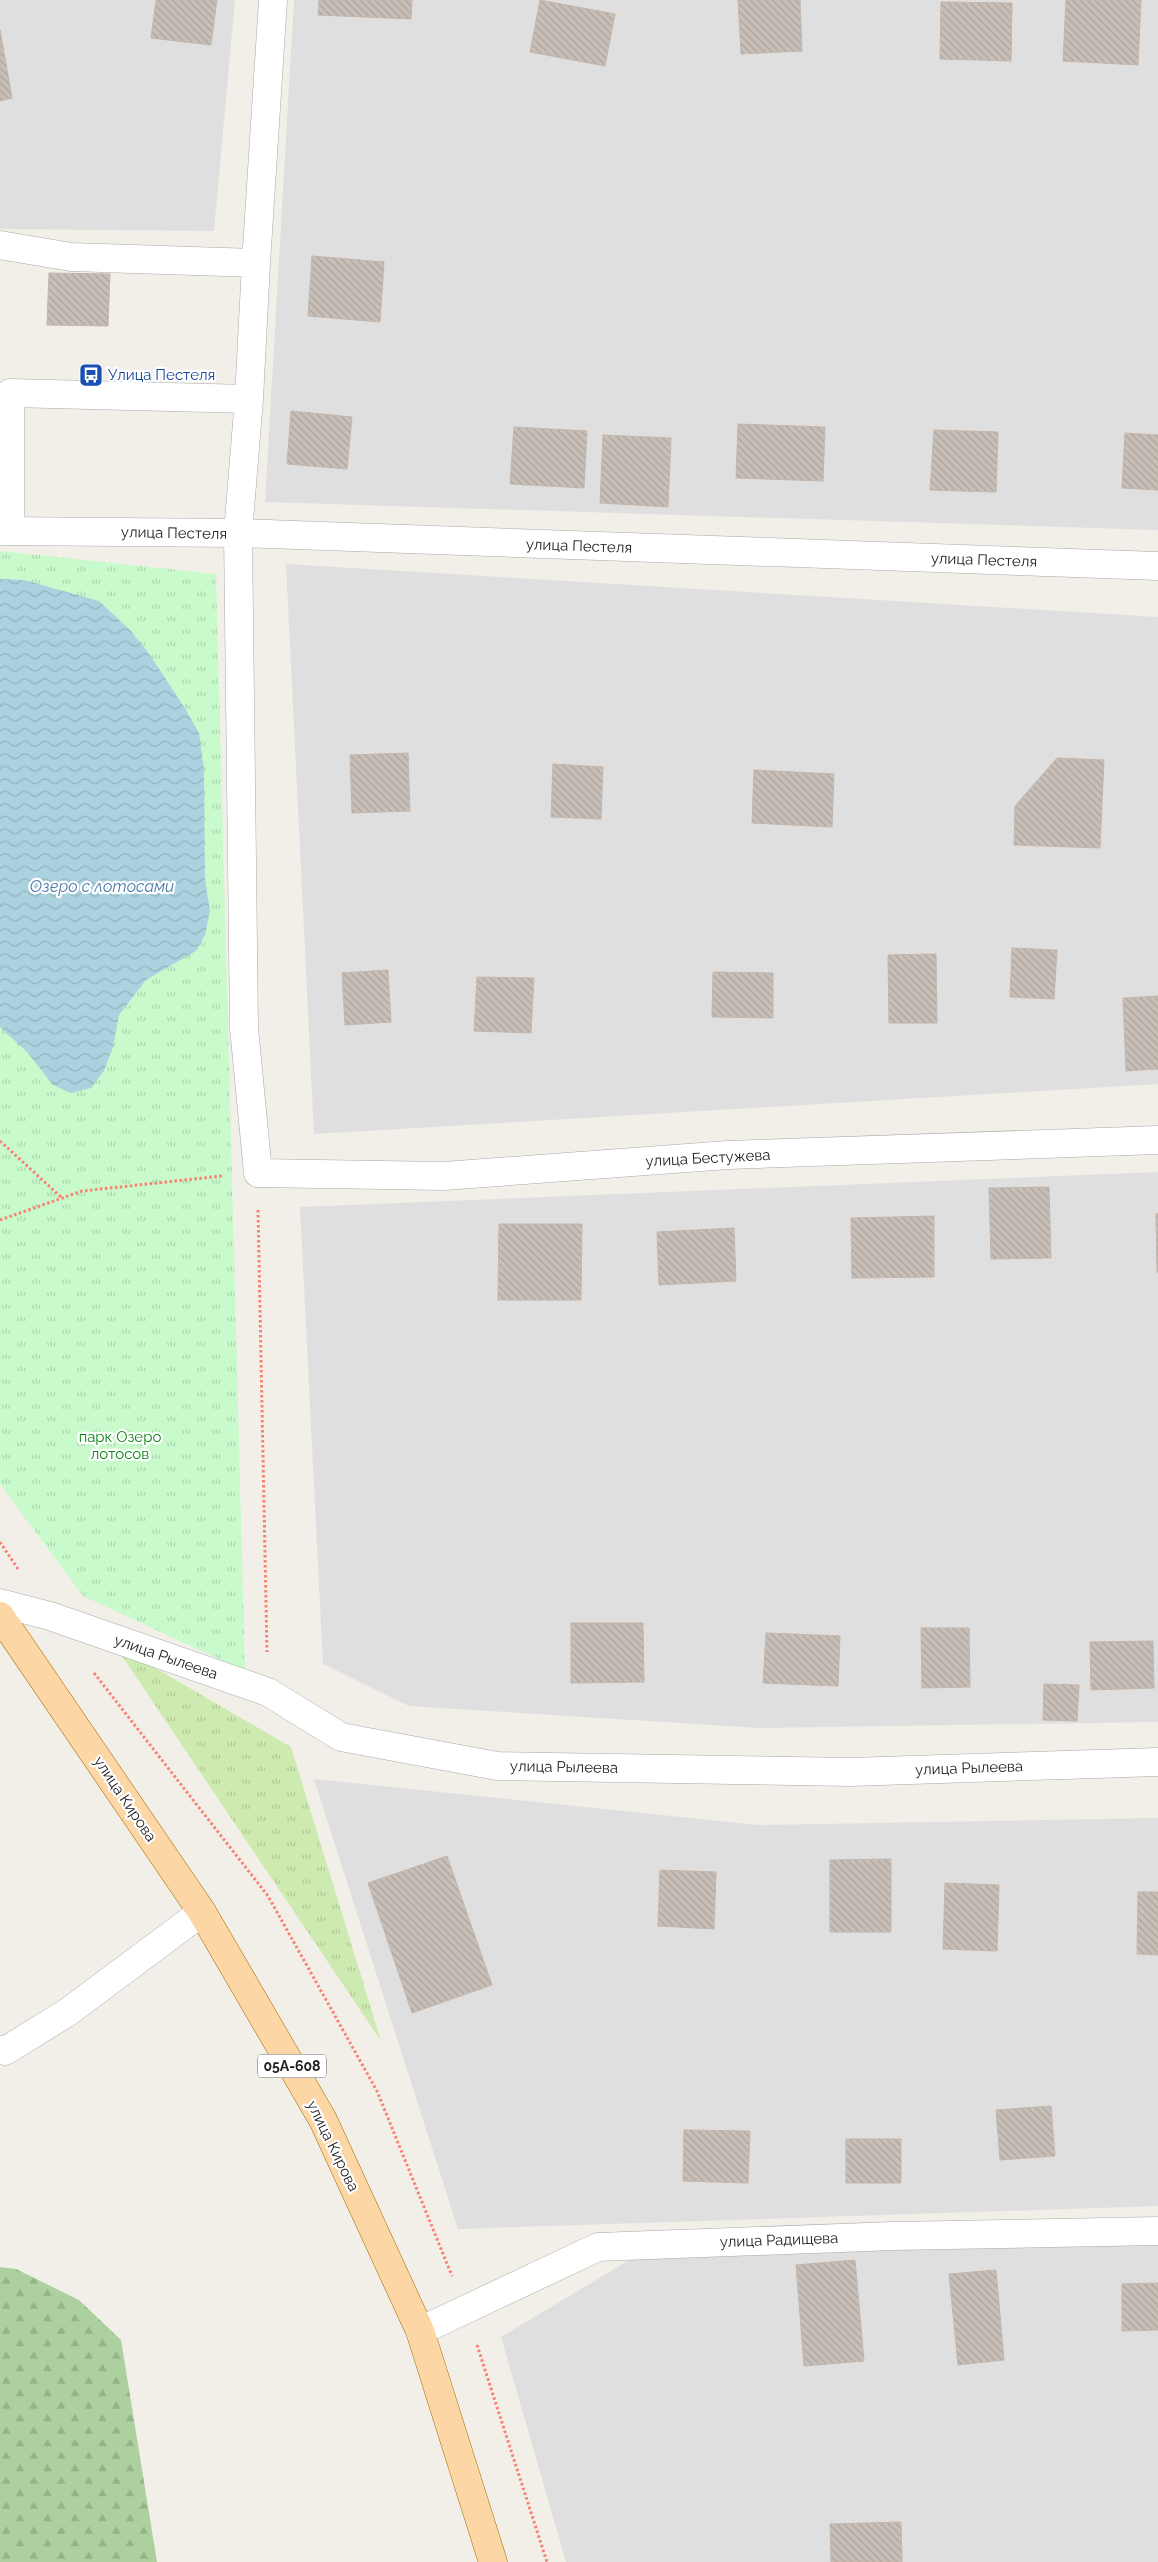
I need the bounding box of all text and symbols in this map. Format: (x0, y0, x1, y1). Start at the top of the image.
bus stop icon: Улица Пестеля (78, 362, 104, 388)
place label: Улица Пестеля (108, 366, 215, 384)
street label: улица Пестеля (121, 523, 227, 543)
street label: улица Пестеля (526, 535, 632, 557)
street label: улица Пестеля (931, 549, 1037, 571)
water label: Озеро с лотосами (30, 877, 174, 896)
street label: улица Бестужева (645, 1146, 771, 1170)
park label: парк Озеро лотосов (79, 1428, 161, 1463)
street label: улица Рылеева (112, 1631, 220, 1683)
street label: улица Кирова (90, 1753, 160, 1845)
street label: улица Рылеева (510, 1757, 618, 1777)
street label: улица Рылеева (915, 1757, 1023, 1779)
road number: 05А-608 (258, 2054, 326, 2078)
street label: улица Кирова (303, 2098, 363, 2194)
street label: улица Радищева (719, 2229, 839, 2251)

